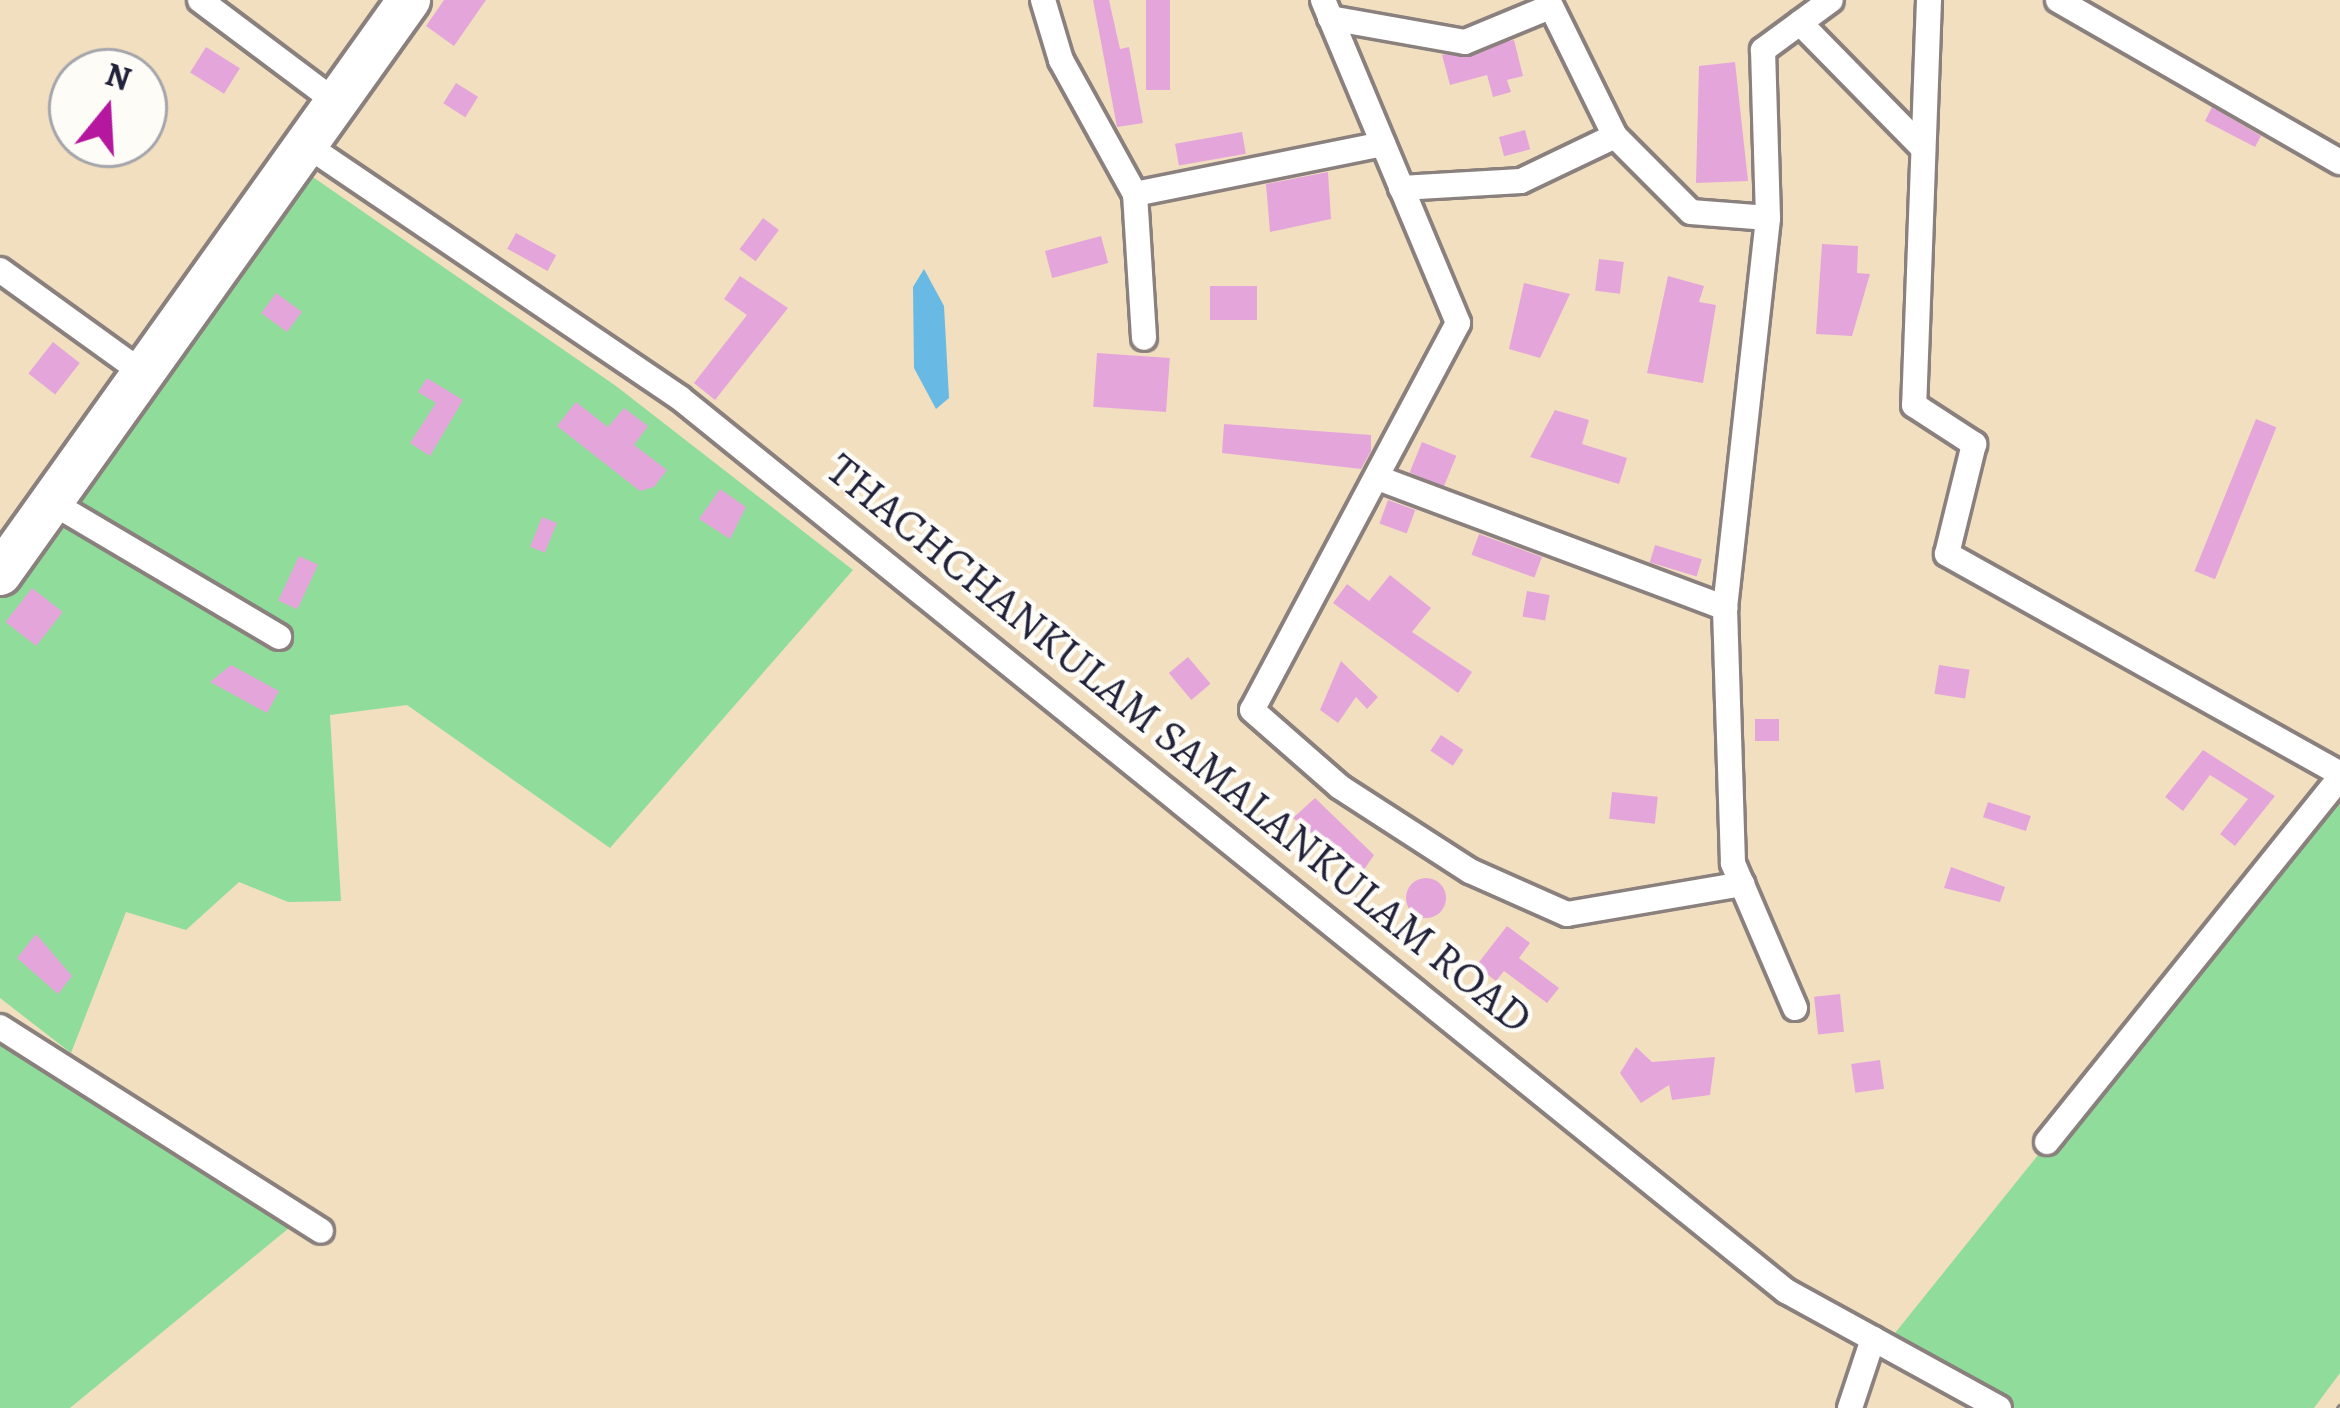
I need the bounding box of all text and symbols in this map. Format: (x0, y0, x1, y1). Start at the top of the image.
north arrow (48, 48, 168, 168)
text: N (100, 51, 137, 101)
street label: THACHCHANKULAM SAMALANKULAM ROAD (816, 443, 1542, 1045)

